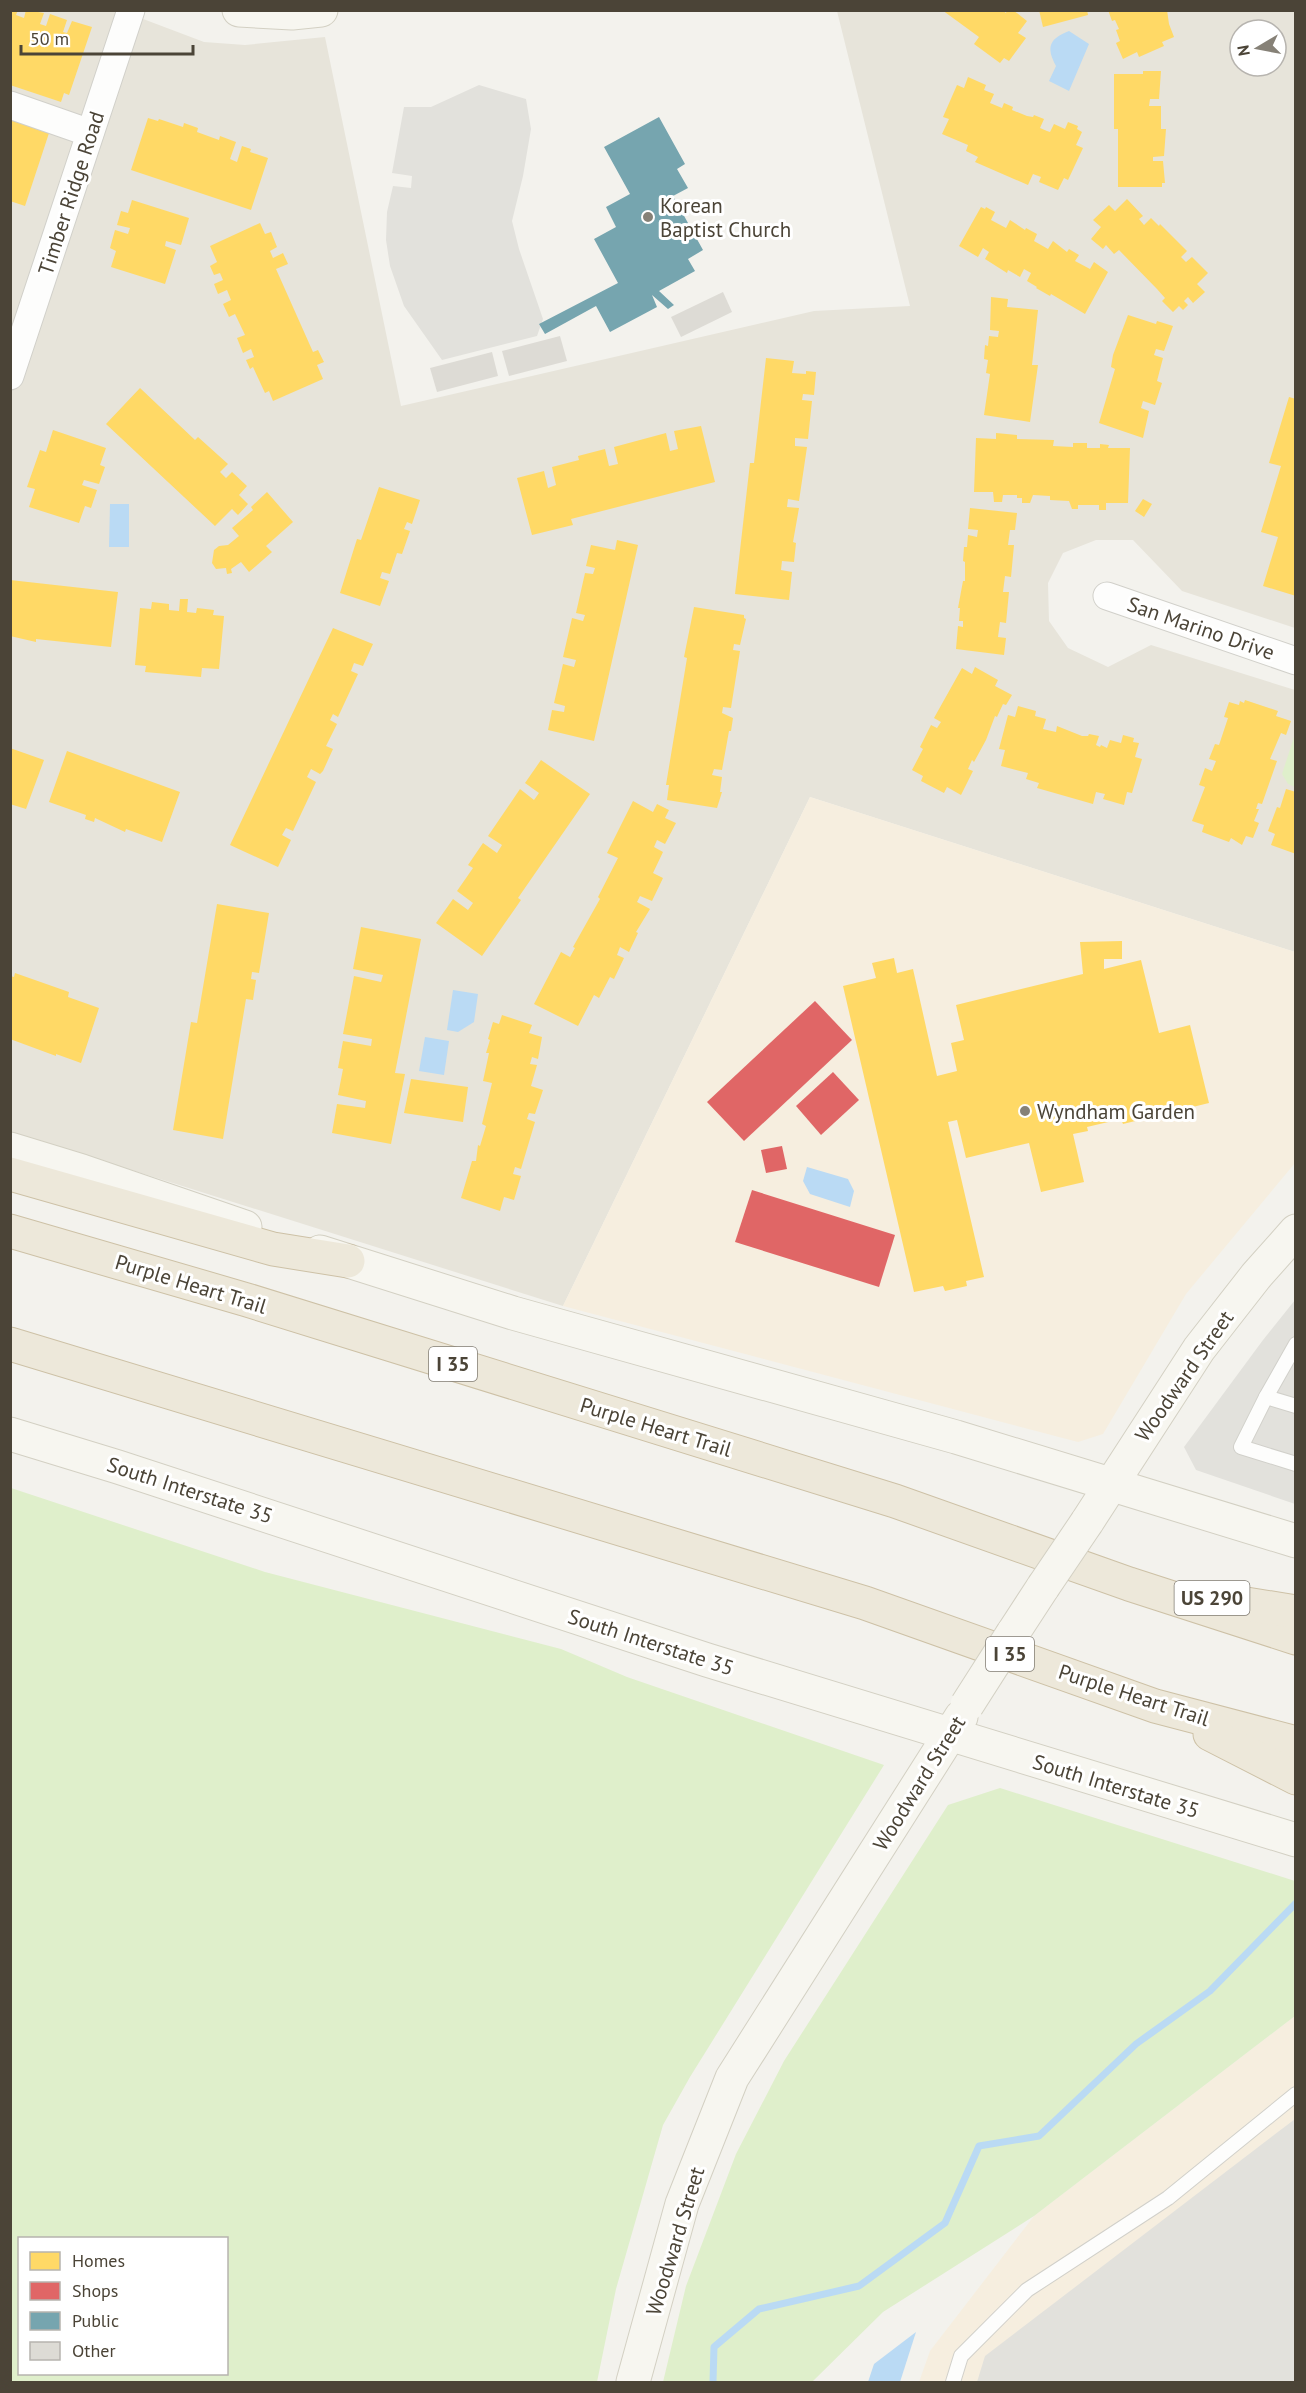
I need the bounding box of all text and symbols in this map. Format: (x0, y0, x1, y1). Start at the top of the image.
scale bar (21, 18, 194, 56)
north arrow (1228, 18, 1288, 78)
text: 50 m (30, 27, 69, 50)
text: N (1232, 44, 1254, 58)
street label: Timber Ridge Road (32, 108, 110, 278)
place label: Korean Baptist Church (660, 192, 791, 243)
marker: Korean Baptist Church (641, 210, 655, 224)
street label: San Marino Drive (1124, 590, 1278, 666)
place label: Wyndham Garden (1037, 1098, 1195, 1125)
marker: Wyndham Garden (1018, 1104, 1032, 1118)
street label: Purple Heart Trail (112, 1248, 270, 1320)
street label: Woodward Street (1129, 1305, 1239, 1447)
road number: I 35 (429, 1347, 477, 1381)
street label: Purple Heart Trail (577, 1391, 735, 1463)
street label: South Interstate 35 (104, 1450, 276, 1530)
road number: US 290 (1174, 1581, 1250, 1615)
street label: South Interstate 35 (565, 1602, 737, 1682)
road number: I 35 (986, 1637, 1034, 1671)
street label: Purple Heart Trail (1055, 1658, 1213, 1732)
street label: Woodward Street (867, 1711, 971, 1855)
street label: South Interstate 35 (1029, 1748, 1203, 1824)
street label: Woodward Street (640, 2163, 710, 2319)
legend (18, 2237, 228, 2375)
text: Homes (72, 2249, 125, 2272)
text: Shops (72, 2279, 118, 2302)
text: Public (72, 2309, 119, 2332)
text: Other (72, 2339, 116, 2362)

